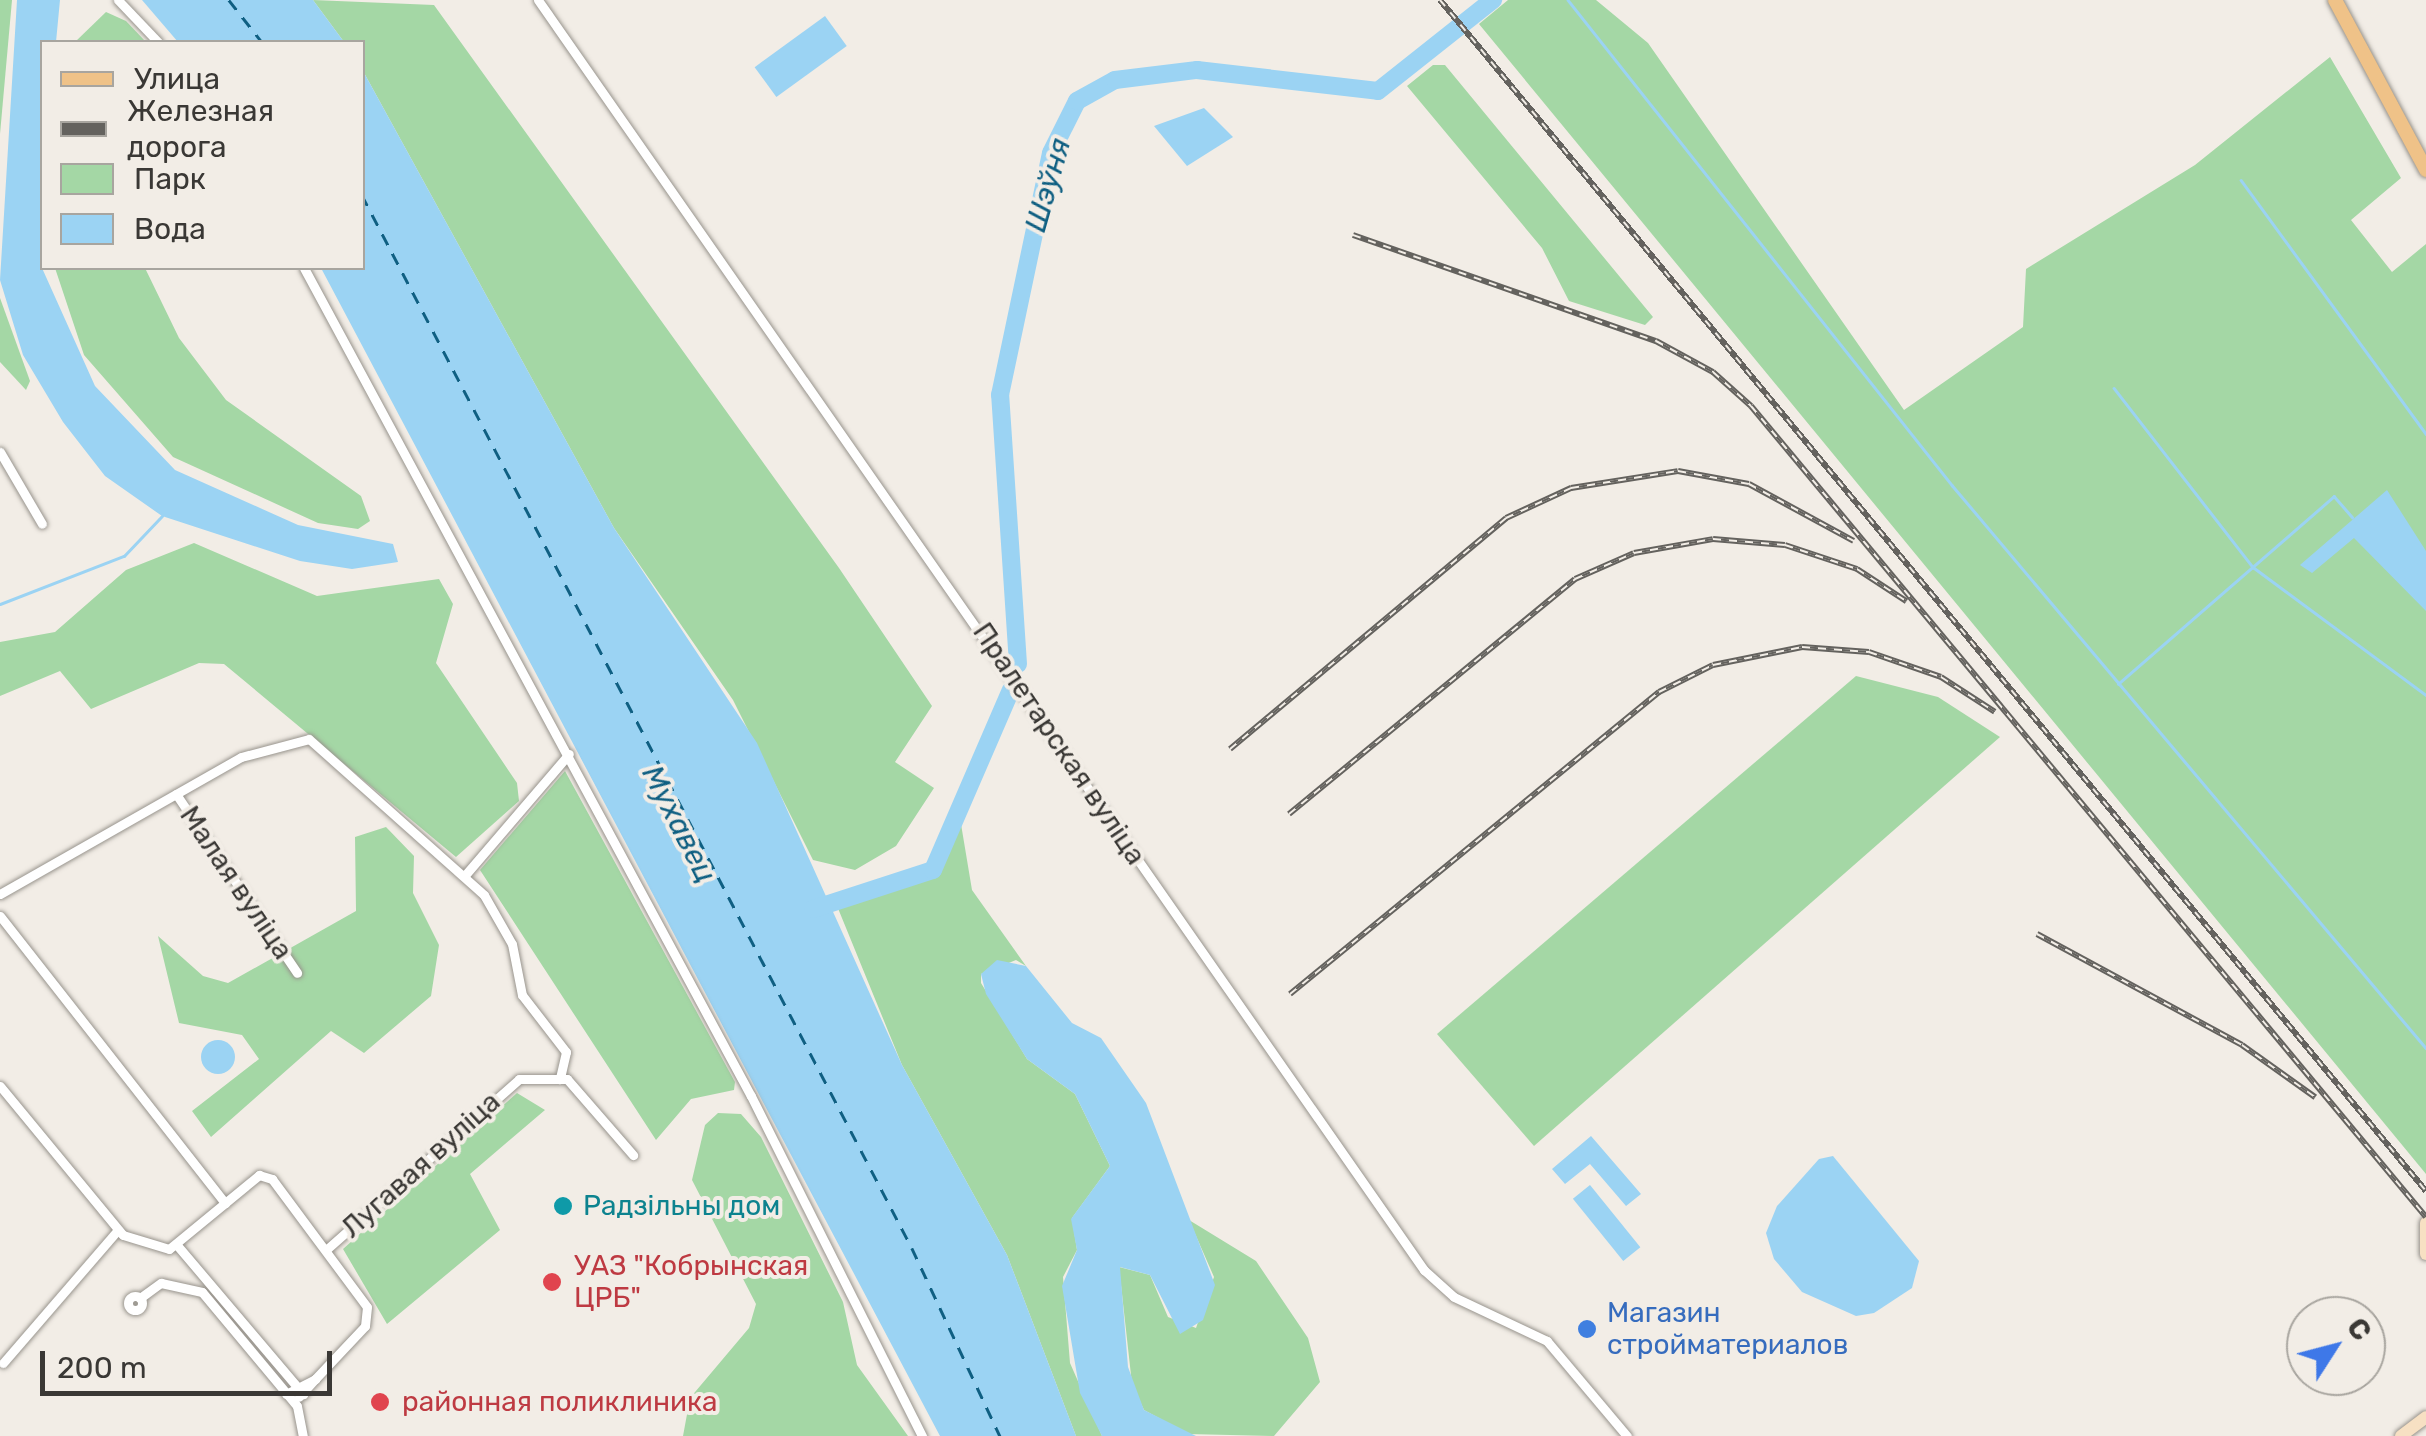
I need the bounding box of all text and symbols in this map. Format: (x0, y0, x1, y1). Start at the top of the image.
legend (40, 40, 365, 270)
text: Улица (134, 61, 220, 97)
text: Железная дорога (127, 93, 274, 165)
water label: Шэўня (1017, 134, 1079, 236)
text: Парк (134, 161, 206, 197)
text: Вода (134, 211, 206, 247)
street label: Пралетарская вуліца (966, 617, 1152, 871)
water label: Мухавец (634, 759, 724, 889)
street label: Малая вуліца (172, 800, 300, 966)
street label: Лугавая вуліца (335, 1085, 507, 1245)
place label: Радзільны дом (583, 1189, 780, 1223)
marker: Радзільны дом (552, 1195, 574, 1217)
place label: УАЗ "Кобрынская ЦРБ" (574, 1249, 808, 1315)
marker: УАЗ "Кобрынская ЦРБ" (539, 1269, 565, 1295)
place label: Магазин стройматериалов (1607, 1296, 1848, 1362)
north arrow (2286, 1296, 2386, 1396)
text: С (2340, 1312, 2378, 1347)
marker: Магазин стройматериалов (1576, 1318, 1598, 1340)
scale bar (45, 1331, 338, 1393)
text: 200 m (57, 1350, 147, 1386)
place label: районная поликлиника (402, 1385, 717, 1419)
marker: районная поликлиника (367, 1389, 393, 1415)

